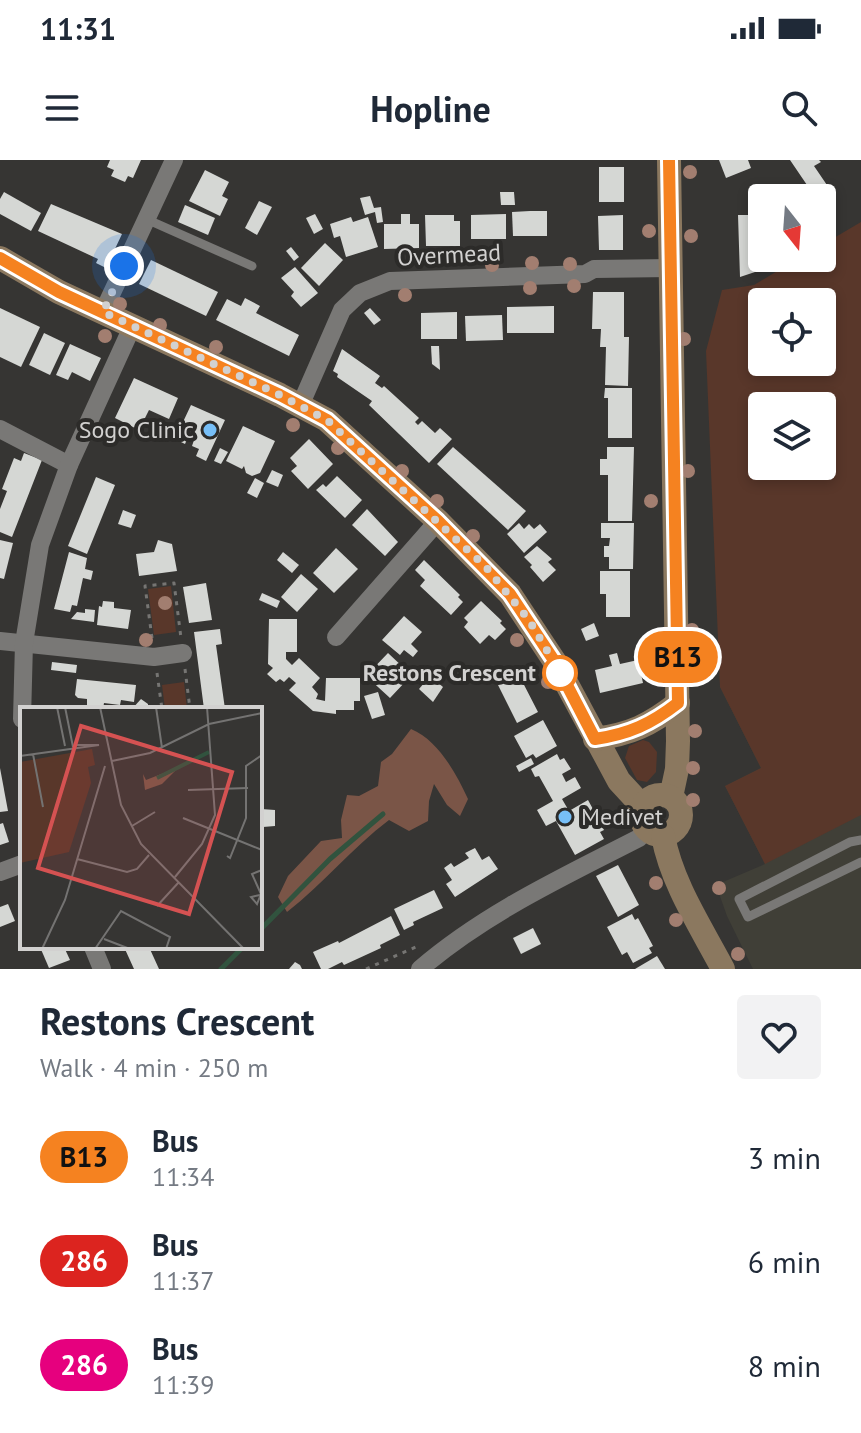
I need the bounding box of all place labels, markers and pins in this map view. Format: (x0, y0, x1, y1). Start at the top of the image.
place label: Sogo Clinic (79, 414, 194, 445)
marker: Sogo Clinic (201, 421, 219, 439)
marker: Restons Crescent (543, 656, 577, 690)
place label: Restons Crescent (363, 657, 537, 688)
place label: Medivet (581, 801, 663, 832)
marker: Medivet (556, 808, 574, 826)

